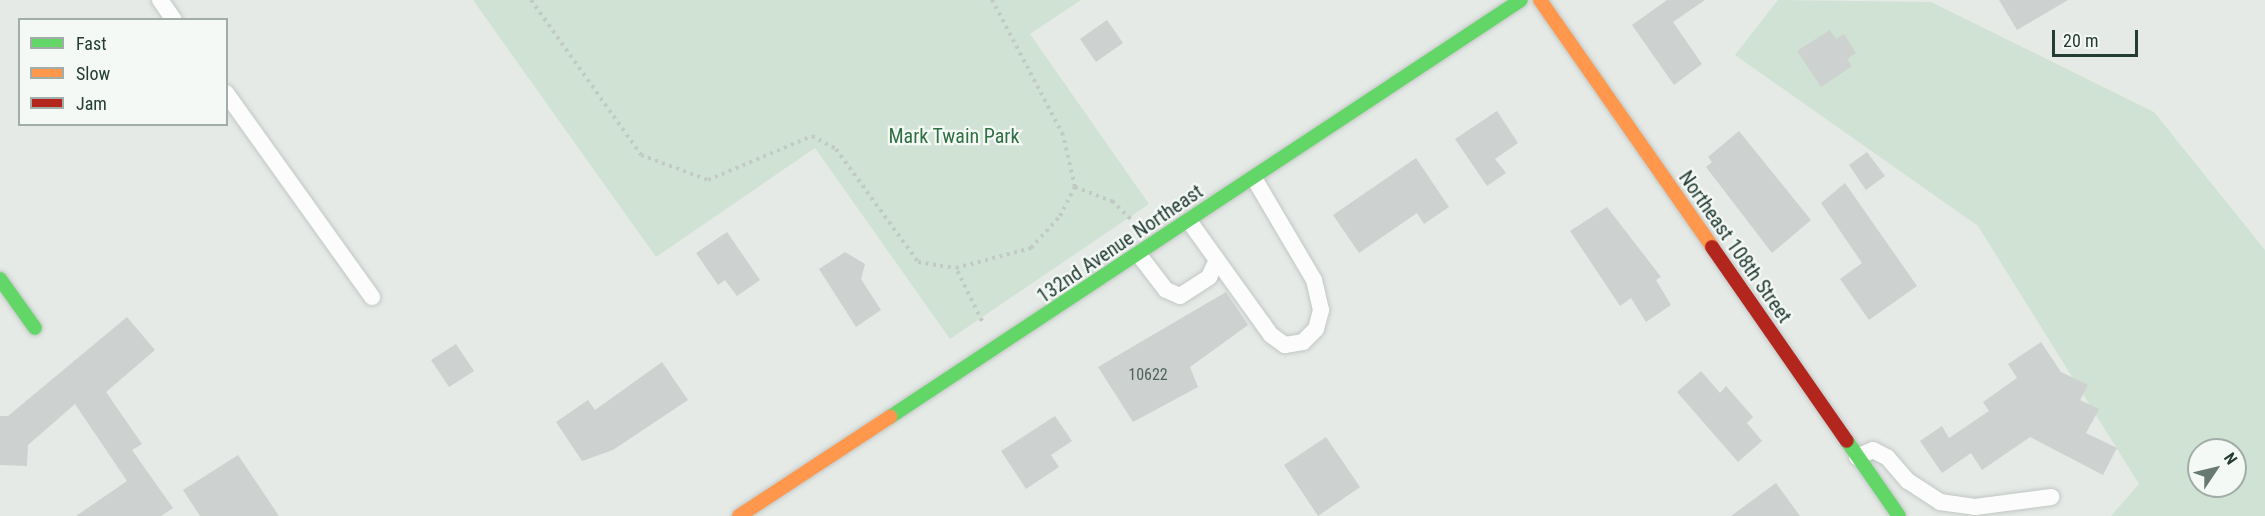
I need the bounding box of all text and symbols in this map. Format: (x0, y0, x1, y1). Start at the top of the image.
legend (18, 18, 228, 126)
scale bar (2055, 18, 2140, 56)
text: 20 m (2063, 30, 2098, 51)
text: Fast (76, 33, 107, 54)
text: Slow (76, 63, 110, 84)
text: Jam (76, 93, 107, 114)
park label: Mark Twain Park (888, 124, 1020, 148)
street label: Northeast 108th Street (1674, 166, 1796, 328)
street label: 132nd Avenue Northeast (1033, 180, 1207, 308)
house number: 10622 (1128, 365, 1168, 385)
north arrow (2187, 438, 2247, 498)
text: N (2220, 449, 2241, 468)

